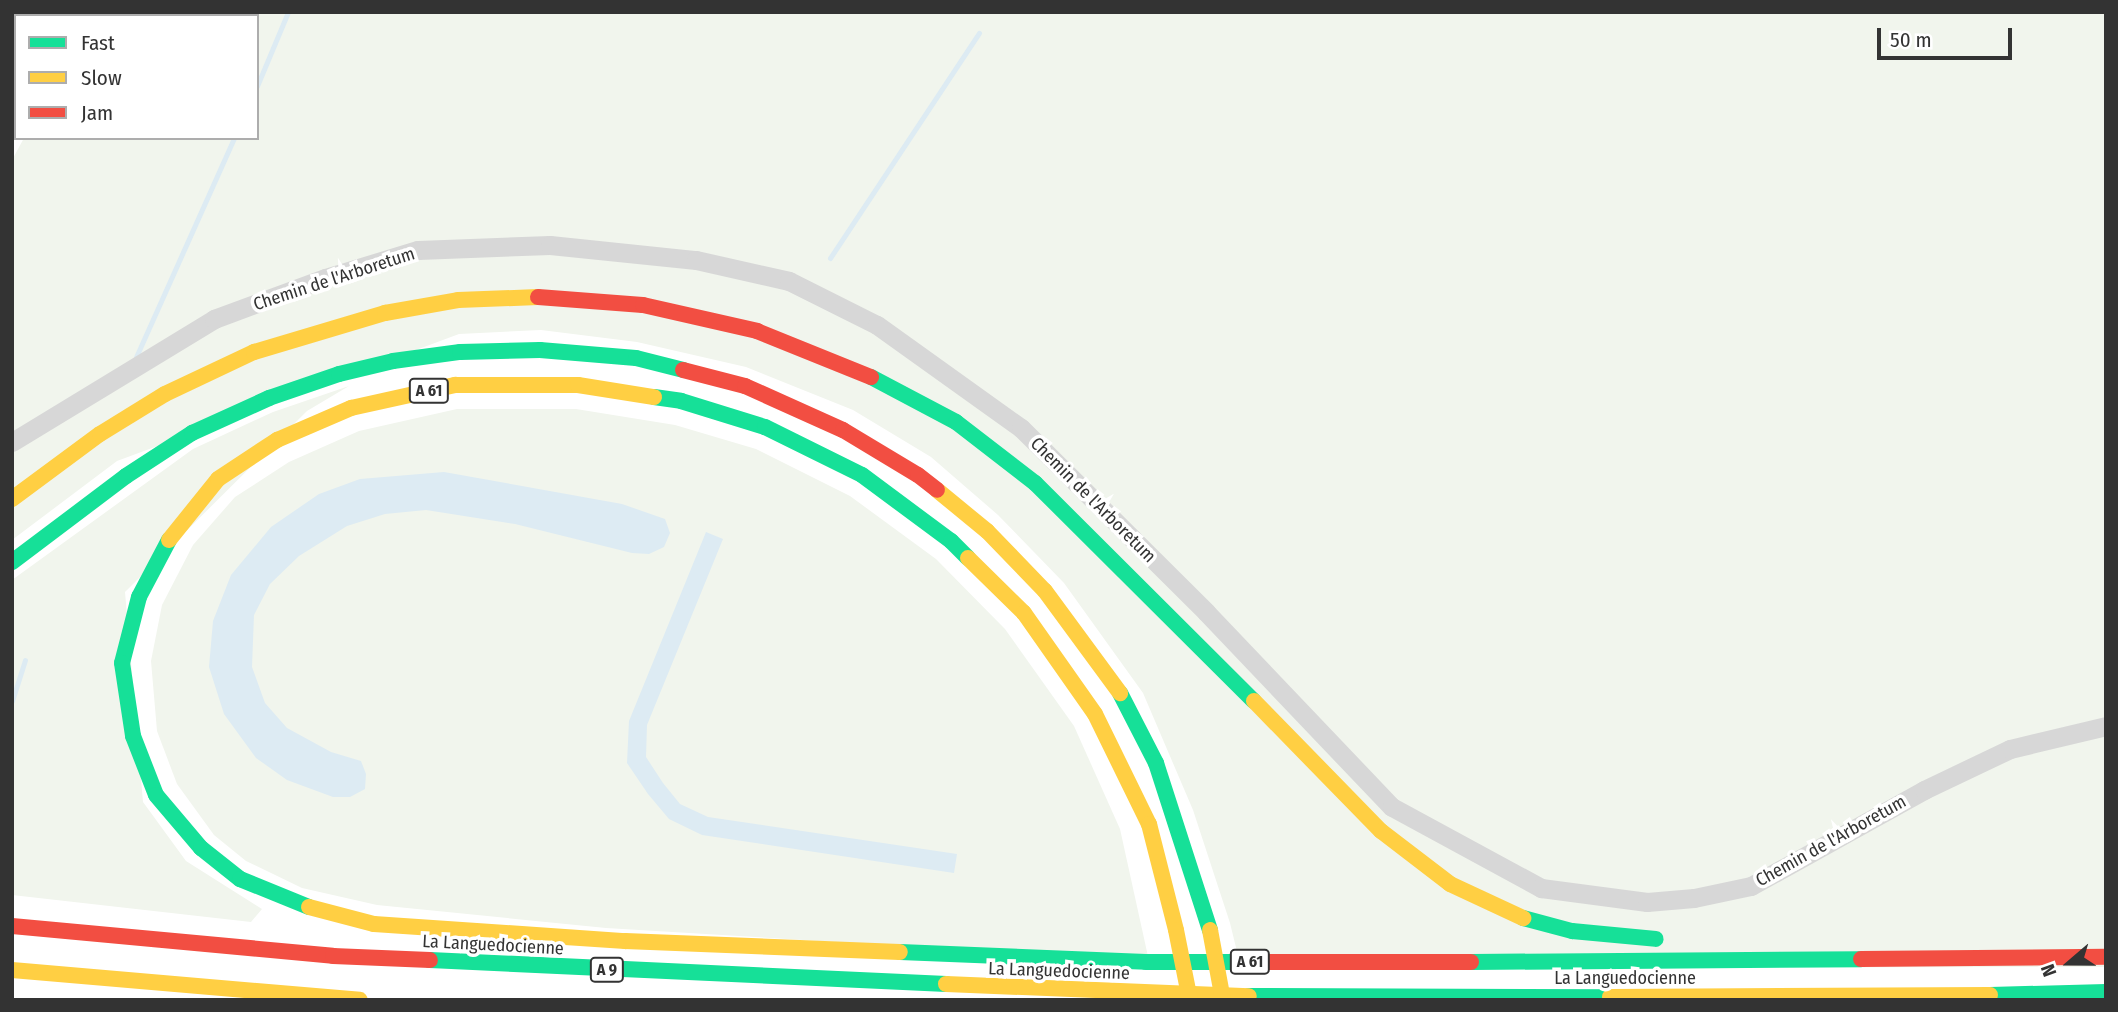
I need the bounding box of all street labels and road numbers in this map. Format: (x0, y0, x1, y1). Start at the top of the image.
street label: Chemin de l'Arboretum (251, 243, 417, 315)
road number: A 61 (408, 378, 450, 404)
street label: Chemin de l'Arboretum (1026, 433, 1160, 567)
street label: Chemin de l'Arboretum (1752, 791, 1910, 891)
street label: La Languedocienne (422, 931, 564, 959)
road number: A 61 (1229, 950, 1271, 974)
road number: A 9 (590, 958, 624, 982)
street label: La Languedocienne (988, 958, 1130, 984)
street label: La Languedocienne (1554, 967, 1696, 989)

